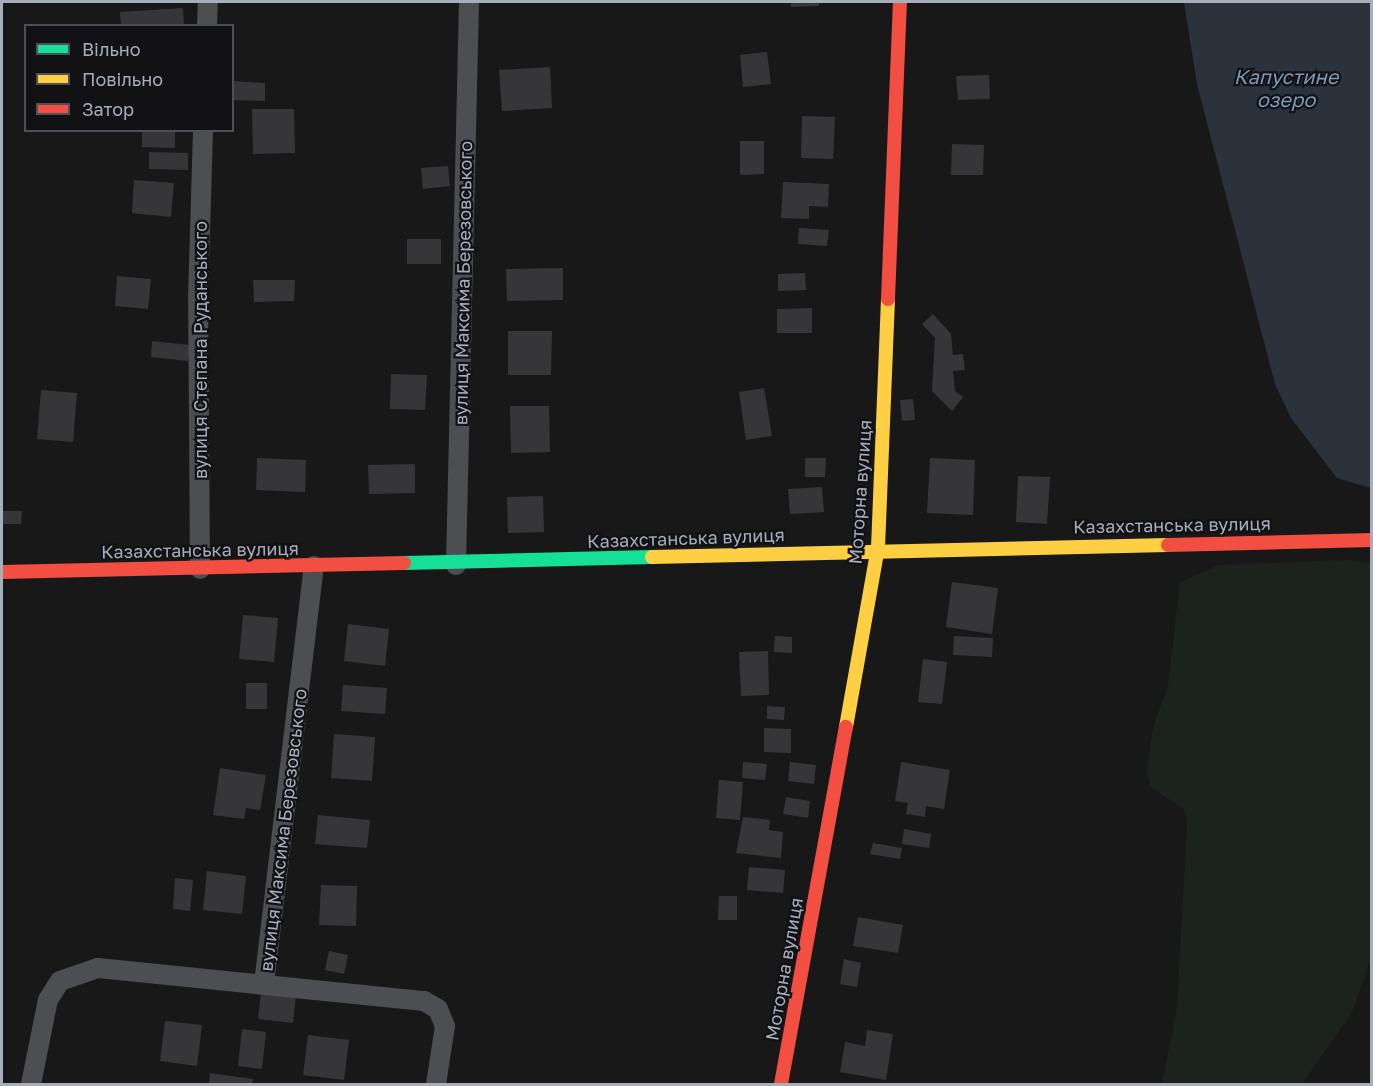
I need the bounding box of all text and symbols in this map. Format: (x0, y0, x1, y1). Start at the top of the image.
legend (24, 24, 234, 132)
text: Вільно (82, 38, 141, 60)
water label: Капустине озеро (1234, 65, 1338, 112)
text: Повільно (82, 68, 163, 90)
text: Затор (82, 98, 134, 120)
street label: вулиця Максима Березовського (450, 141, 476, 425)
street label: вулиця Степана Руданського (189, 221, 211, 479)
street label: Моторна вулиця (844, 419, 876, 565)
street label: Казахстанська вулиця (1073, 512, 1271, 538)
street label: Казахстанська вулиця (587, 524, 785, 552)
street label: Казахстанська вулиця (101, 537, 299, 563)
street label: вулиця Максима Березовського (255, 687, 311, 973)
street label: Моторна вулиця (761, 896, 807, 1042)

